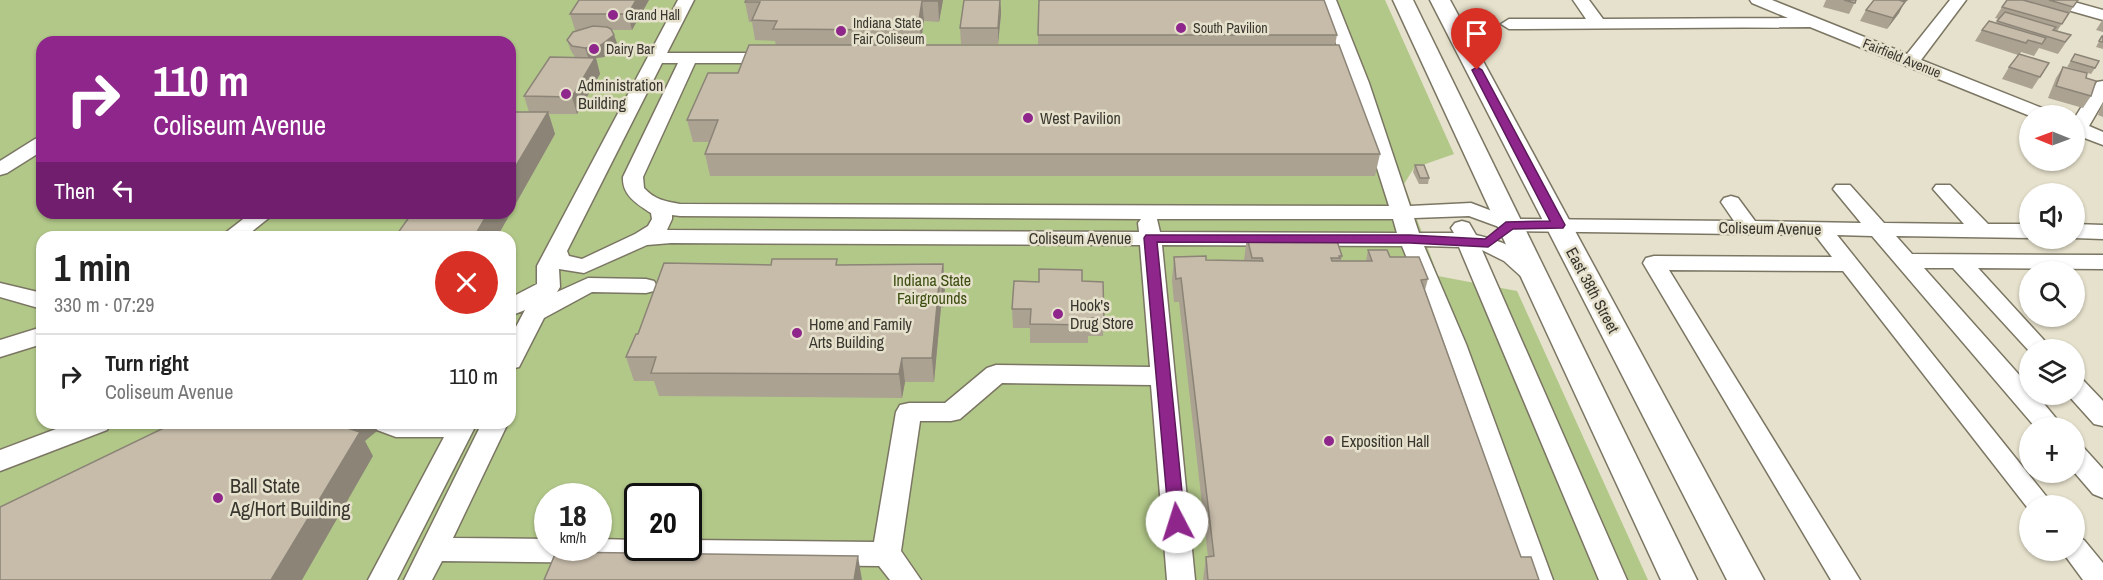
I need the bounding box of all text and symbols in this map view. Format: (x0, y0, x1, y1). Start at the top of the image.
place label: Grand Hall (625, 6, 680, 24)
marker: Grand Hall (606, 8, 620, 22)
pin (1451, 8, 1502, 70)
place label: Indiana State Fair Coliseum (853, 14, 925, 48)
icon: arrive (1460, 17, 1493, 50)
place label: South Pavilion (1193, 19, 1268, 37)
marker: South Pavilion (1174, 21, 1188, 35)
marker: Indiana State Fair Coliseum (834, 24, 848, 38)
street label: Fairfield Avenue (1860, 34, 1944, 82)
place label: Dairy Bar (606, 40, 655, 58)
marker: Dairy Bar (587, 42, 601, 56)
text: 110 m (153, 53, 249, 109)
icon: right (54, 60, 132, 138)
place label: Administration Building (577, 74, 663, 114)
marker: Administration Building (559, 87, 573, 101)
north arrow (2019, 105, 2085, 171)
map controls (2019, 105, 2085, 561)
text: Coliseum Avenue (153, 107, 326, 143)
place label: West Pavilion (1040, 107, 1121, 129)
marker: West Pavilion (1021, 111, 1035, 125)
icon: left (107, 174, 140, 207)
text: Then (54, 176, 95, 206)
button: sound (2019, 183, 2085, 249)
street label: Coliseum Avenue (1719, 216, 1821, 240)
street label: Coliseum Avenue (1029, 227, 1131, 249)
street label: East 38th Street (1561, 243, 1625, 337)
text: 1 min (54, 244, 131, 292)
button: close (435, 251, 498, 314)
button: search (2019, 261, 2085, 327)
park label: Indiana State Fairgrounds (893, 269, 971, 309)
text: 330 m · 07:29 (54, 291, 154, 318)
place label: Hook's Drug Store (1070, 294, 1133, 334)
marker: Hook's Drug Store (1051, 307, 1065, 321)
place label: Home and Family Arts Building (808, 313, 912, 353)
marker: Home and Family Arts Building (790, 326, 804, 340)
button: layers (2019, 339, 2085, 405)
text: Turn right (105, 348, 189, 378)
icon: right (54, 360, 87, 393)
text: 110 m (449, 361, 498, 391)
text: Coliseum Avenue (105, 378, 233, 405)
button: + (2019, 417, 2085, 483)
place label: Exposition Hall (1341, 430, 1429, 452)
marker: Exposition Hall (1322, 434, 1336, 448)
place label: Ball State Ag/Hort Building (229, 472, 350, 522)
speed limit sign: 20 (624, 483, 702, 561)
position arrow (1145, 490, 1209, 554)
marker: Ball State Ag/Hort Building (211, 491, 225, 505)
text: 18 (559, 495, 587, 535)
button: − (2019, 495, 2085, 561)
text: km/h (560, 527, 586, 548)

